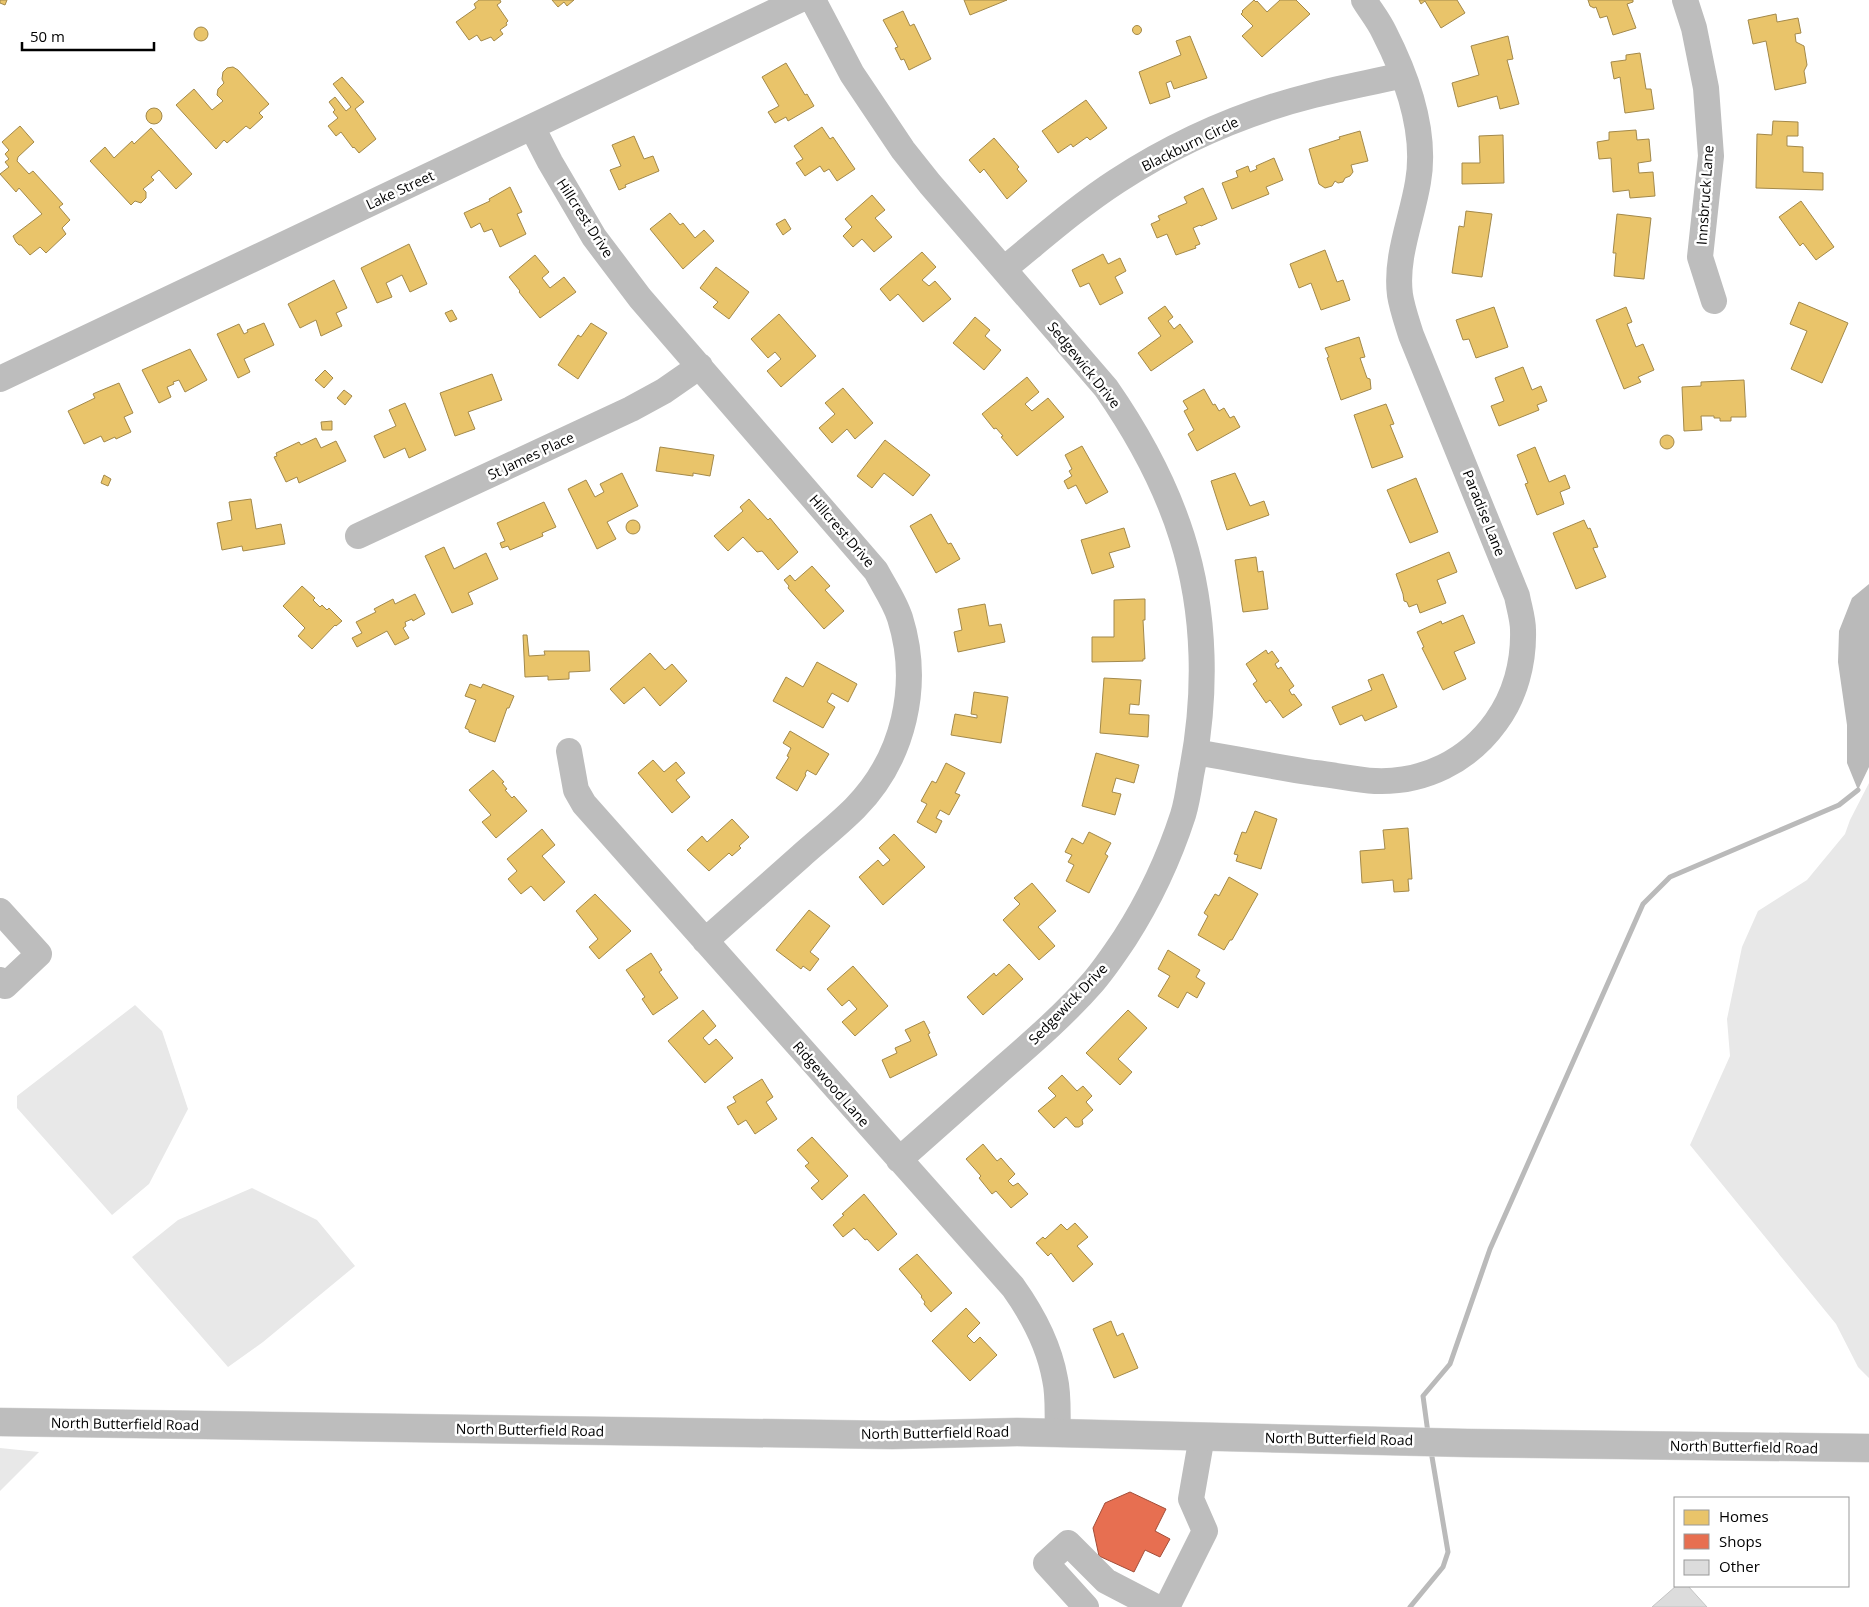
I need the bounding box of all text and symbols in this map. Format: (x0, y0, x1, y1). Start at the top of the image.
scale bar (22, 20, 155, 52)
text: 50 m (30, 26, 65, 46)
street label: Blackburn Circle (1138, 112, 1242, 175)
street label: Innsbruck Lane (1692, 144, 1717, 245)
street label: Lake Street (363, 165, 437, 214)
street label: Hillcrest Drive (553, 174, 618, 261)
street label: Sedgewick Drive (1044, 318, 1125, 412)
street label: St James Place (485, 427, 577, 484)
street label: Paradise Lane (1459, 467, 1510, 559)
street label: Hillcrest Drive (805, 490, 879, 571)
street label: Sedgewick Drive (1024, 959, 1111, 1048)
street label: Ridgewood Lane (789, 1037, 874, 1131)
street label: North Butterfield Road (51, 1413, 199, 1434)
street label: North Butterfield Road (456, 1419, 604, 1440)
street label: North Butterfield Road (861, 1422, 1009, 1443)
street label: North Butterfield Road (1265, 1428, 1413, 1449)
street label: North Butterfield Road (1670, 1436, 1818, 1457)
legend (1674, 1497, 1849, 1587)
text: Homes (1719, 1506, 1769, 1526)
text: Shops (1719, 1531, 1762, 1551)
text: Other (1719, 1556, 1760, 1576)

